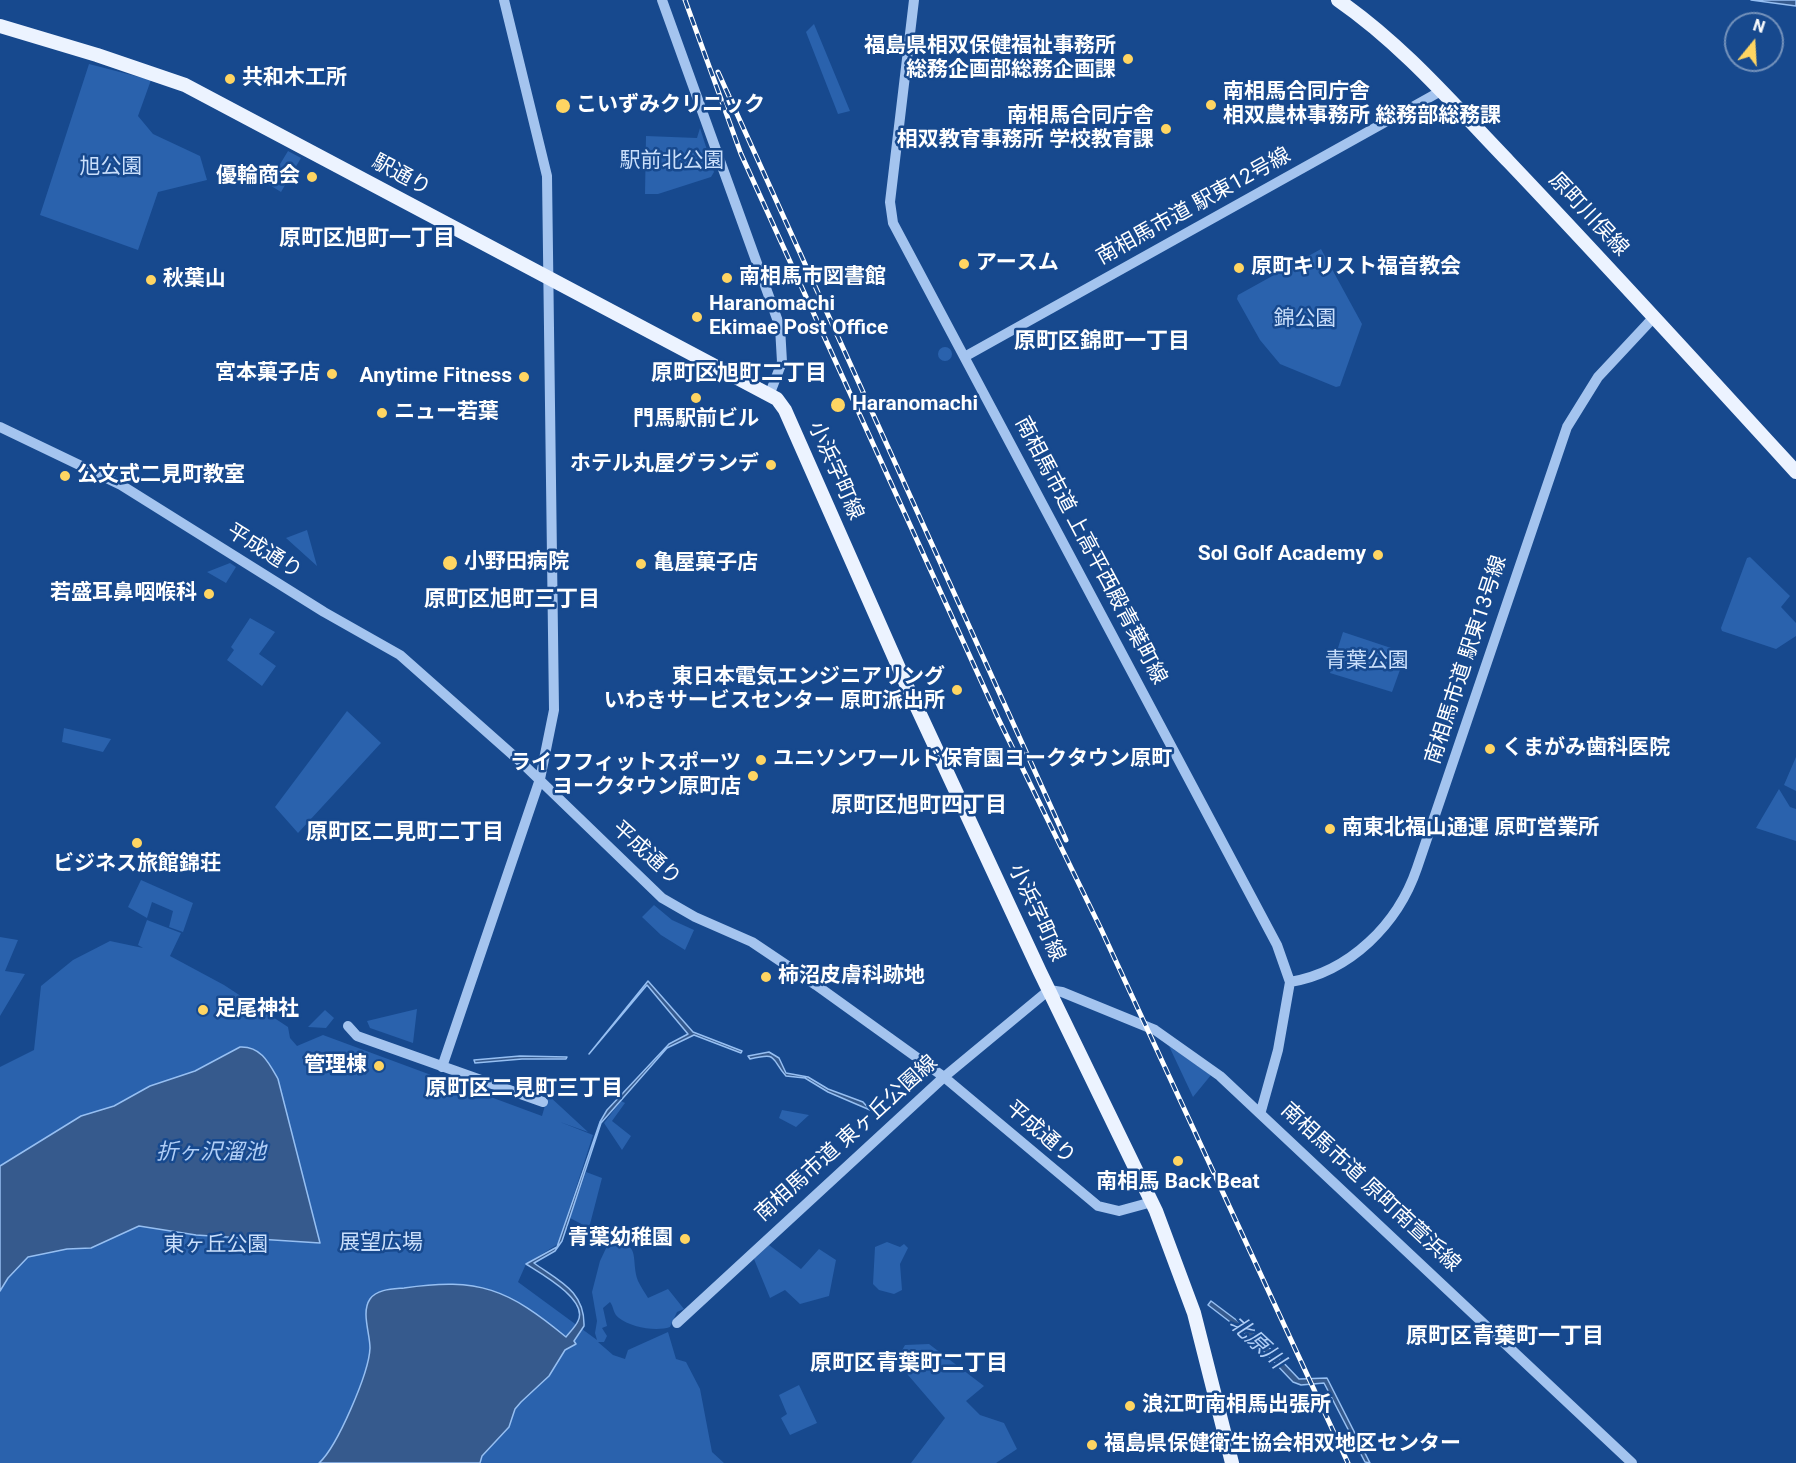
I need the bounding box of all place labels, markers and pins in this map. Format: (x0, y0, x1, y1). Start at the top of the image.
place label: 福島県相双保健福祉事務所 総務企画部総務企画課 (864, 34, 1116, 84)
marker: 福島県相双保健福祉事務所 総務企画部総務企画課 (1121, 52, 1135, 66)
place label: 共和木工所 (242, 66, 347, 92)
marker: 共和木工所 (223, 72, 237, 86)
place label: 南相馬合同庁舎 相双農林事務所 総務部総務課 (1223, 80, 1501, 130)
place label: こいずみクリニック (576, 93, 765, 119)
marker: こいずみクリニック (554, 97, 572, 115)
marker: 南相馬合同庁舎 相双農林事務所 総務部総務課 (1204, 98, 1218, 112)
place label: 南相馬合同庁舎 相双教育事務所 学校教育課 (897, 104, 1154, 154)
marker: 南相馬合同庁舎 相双教育事務所 学校教育課 (1159, 122, 1173, 136)
place label: 優輪商会 (216, 164, 300, 190)
marker: 優輪商会 (305, 170, 319, 184)
place label: アースム (976, 251, 1059, 277)
place label: 原町キリスト福音教会 (1251, 255, 1461, 281)
marker: アースム (957, 257, 971, 271)
marker: 原町キリスト福音教会 (1232, 261, 1246, 275)
place label: 南相馬市図書館 (739, 265, 886, 291)
place label: 秋葉山 (163, 267, 226, 293)
marker: 南相馬市図書館 (720, 271, 734, 285)
marker: 秋葉山 (144, 273, 158, 287)
place label: Haranomachi Ekimae Post Office (709, 292, 888, 342)
marker: Haranomachi Ekimae Post Office (690, 310, 704, 324)
place label: 宮本菓子店 (215, 361, 320, 387)
place label: Anytime Fitness (360, 364, 512, 390)
marker: 宮本菓子店 (325, 367, 339, 381)
marker: Anytime Fitness (517, 370, 531, 384)
marker: 門馬駅前ビル (689, 391, 703, 405)
place label: Haranomachi (852, 392, 978, 418)
marker: Haranomachi (829, 396, 847, 414)
place label: ニュー若葉 (394, 400, 499, 426)
marker: ニュー若葉 (375, 406, 389, 420)
place label: 門馬駅前ビル (633, 407, 759, 433)
place label: ホテル丸屋グランデ (570, 452, 759, 478)
marker: ホテル丸屋グランデ (764, 458, 778, 472)
place label: 公文式二見町教室 (77, 463, 245, 489)
marker: 公文式二見町教室 (58, 469, 72, 483)
place label: Sol Golf Academy (1198, 542, 1366, 568)
marker: Sol Golf Academy (1371, 548, 1385, 562)
place label: 小野田病院 (464, 550, 569, 576)
place label: 亀屋菓子店 (653, 551, 758, 577)
marker: 小野田病院 (441, 554, 459, 572)
marker: 亀屋菓子店 (634, 557, 648, 571)
place label: 若盛耳鼻咽喉科 (50, 581, 197, 607)
marker: 若盛耳鼻咽喉科 (202, 587, 216, 601)
place label: 東日本電気エンジニアリング いわきサービスセンター 原町派出所 (604, 665, 945, 715)
marker: 東日本電気エンジニアリング いわきサービスセンター 原町派出所 (950, 683, 964, 697)
place label: くまがみ歯科医院 (1502, 736, 1670, 762)
marker: くまがみ歯科医院 (1483, 742, 1497, 756)
place label: ユニソンワールド保育園ヨークタウン原町 (773, 747, 1172, 773)
place label: ライフフィットスポーツ ヨークタウン原町店 (510, 751, 741, 801)
marker: ユニソンワールド保育園ヨークタウン原町 (754, 753, 768, 767)
marker: ライフフィットスポーツ ヨークタウン原町店 (746, 769, 760, 783)
place label: 南東北福山通運 原町営業所 (1342, 816, 1599, 842)
marker: 南東北福山通運 原町営業所 (1323, 822, 1337, 836)
marker: ビジネス旅館錦荘 (130, 836, 144, 850)
place label: ビジネス旅館錦荘 (53, 852, 221, 878)
place label: 柿沼皮膚科跡地 (778, 964, 925, 990)
marker: 柿沼皮膚科跡地 (759, 970, 773, 984)
place label: 足尾神社 (215, 997, 299, 1023)
marker: 足尾神社 (196, 1003, 210, 1017)
place label: 管理棟 (304, 1053, 367, 1079)
marker: 管理棟 (372, 1059, 386, 1073)
marker: 南相馬 Back Beat (1171, 1154, 1185, 1168)
place label: 南相馬 Back Beat (1096, 1170, 1260, 1196)
place label: 青葉幼稚園 (568, 1226, 673, 1252)
marker: 青葉幼稚園 (678, 1232, 692, 1246)
place label: 浪江町南相馬出張所 (1142, 1393, 1331, 1419)
marker: 浪江町南相馬出張所 (1123, 1399, 1137, 1413)
place label: 福島県保健衛生協会相双地区センター (1104, 1432, 1461, 1458)
marker: 福島県保健衛生協会相双地区センター (1085, 1438, 1099, 1452)

